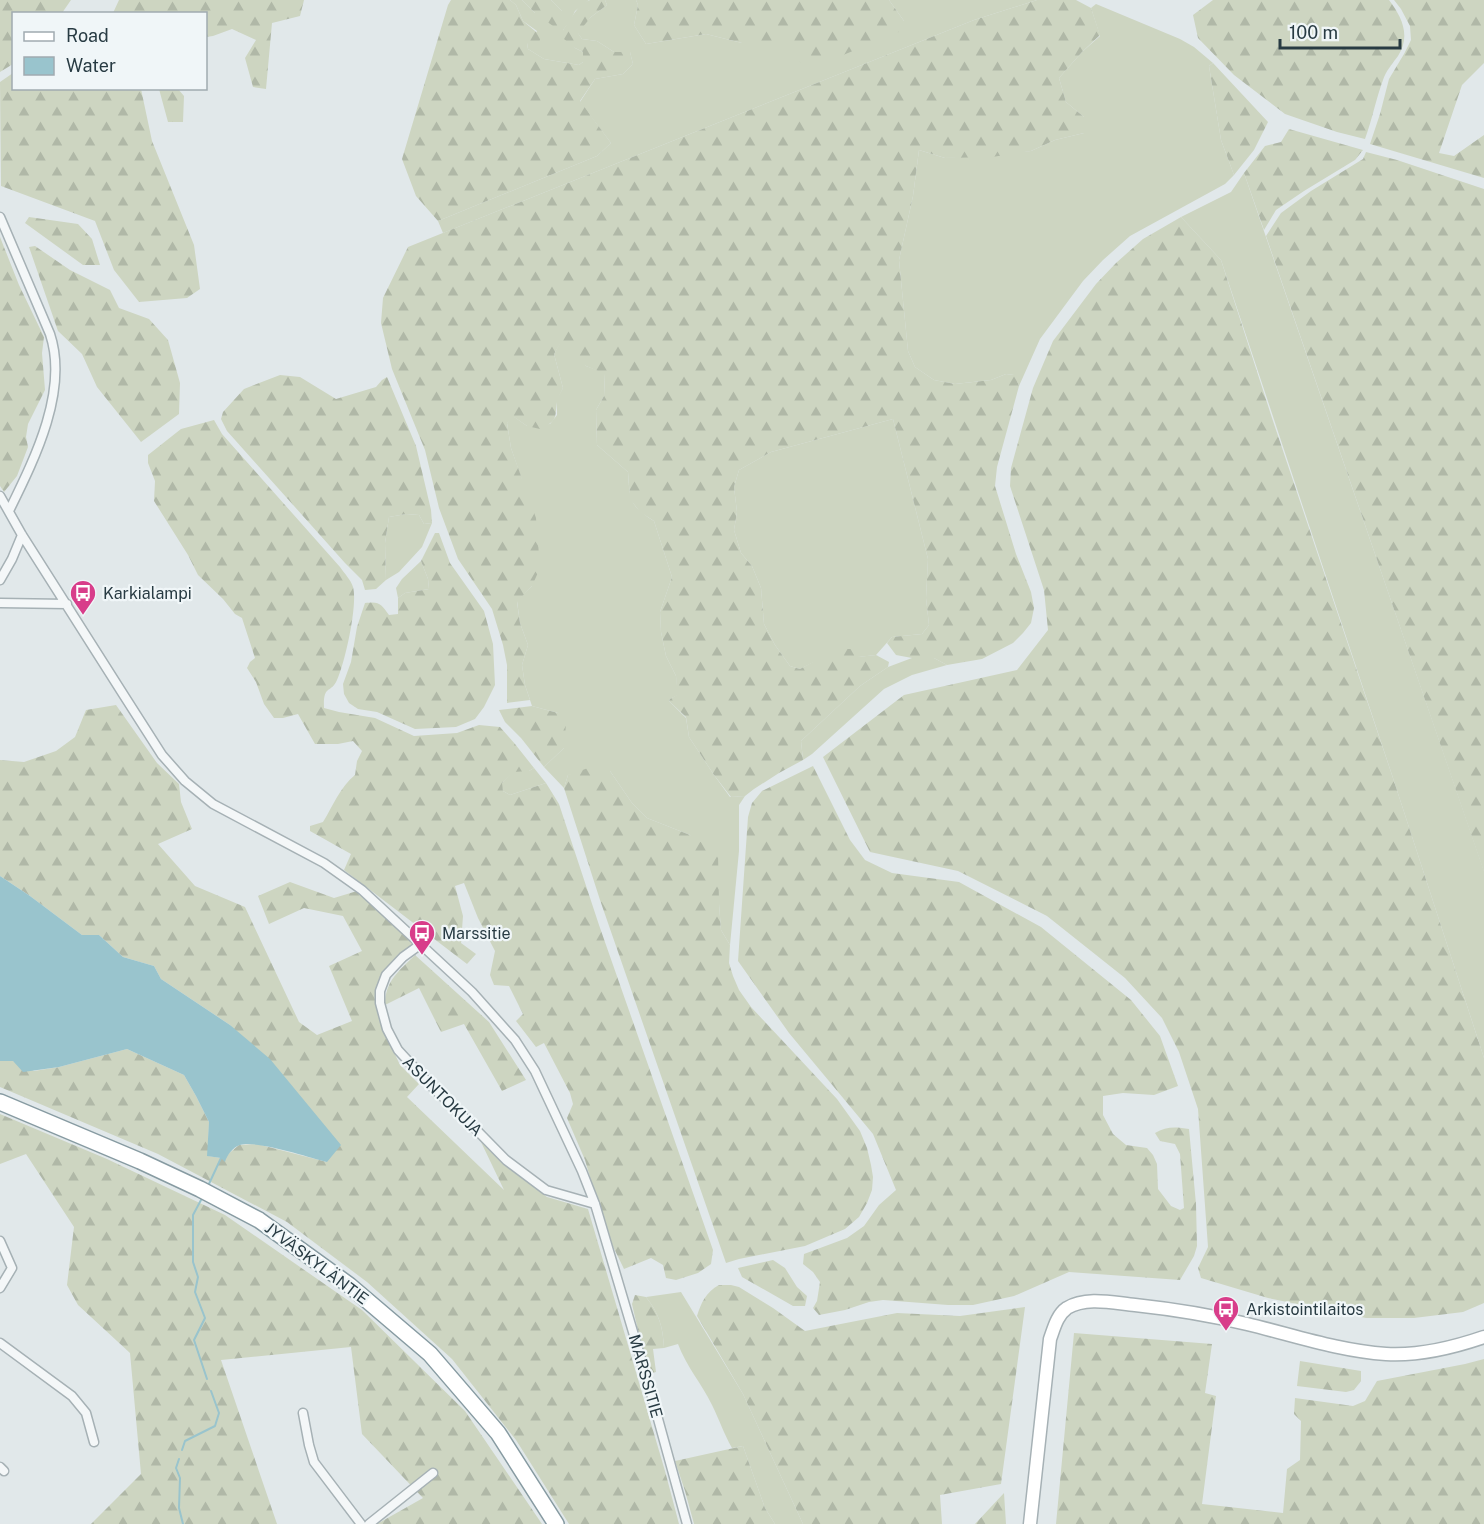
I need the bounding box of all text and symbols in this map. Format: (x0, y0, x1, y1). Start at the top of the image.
legend (12, 12, 207, 90)
scale bar (1280, 12, 1400, 50)
text: 100 m (1289, 22, 1338, 43)
text: Road (66, 25, 109, 46)
text: Water (66, 55, 116, 76)
bus stop icon: Karkialampi (68, 578, 98, 616)
place label: Karkialampi (103, 584, 192, 603)
bus stop icon: Marssitie (407, 918, 437, 956)
place label: Marssitie (442, 924, 511, 943)
street label: ASUNTOKUJA (399, 1052, 487, 1140)
street label: JYVÄSKYLÄNTIE (261, 1217, 373, 1309)
bus stop icon: Arkistointilaitos (1211, 1294, 1241, 1332)
place label: Arkistointilaitos (1246, 1300, 1363, 1319)
street label: MARSSITIE (625, 1332, 667, 1420)

